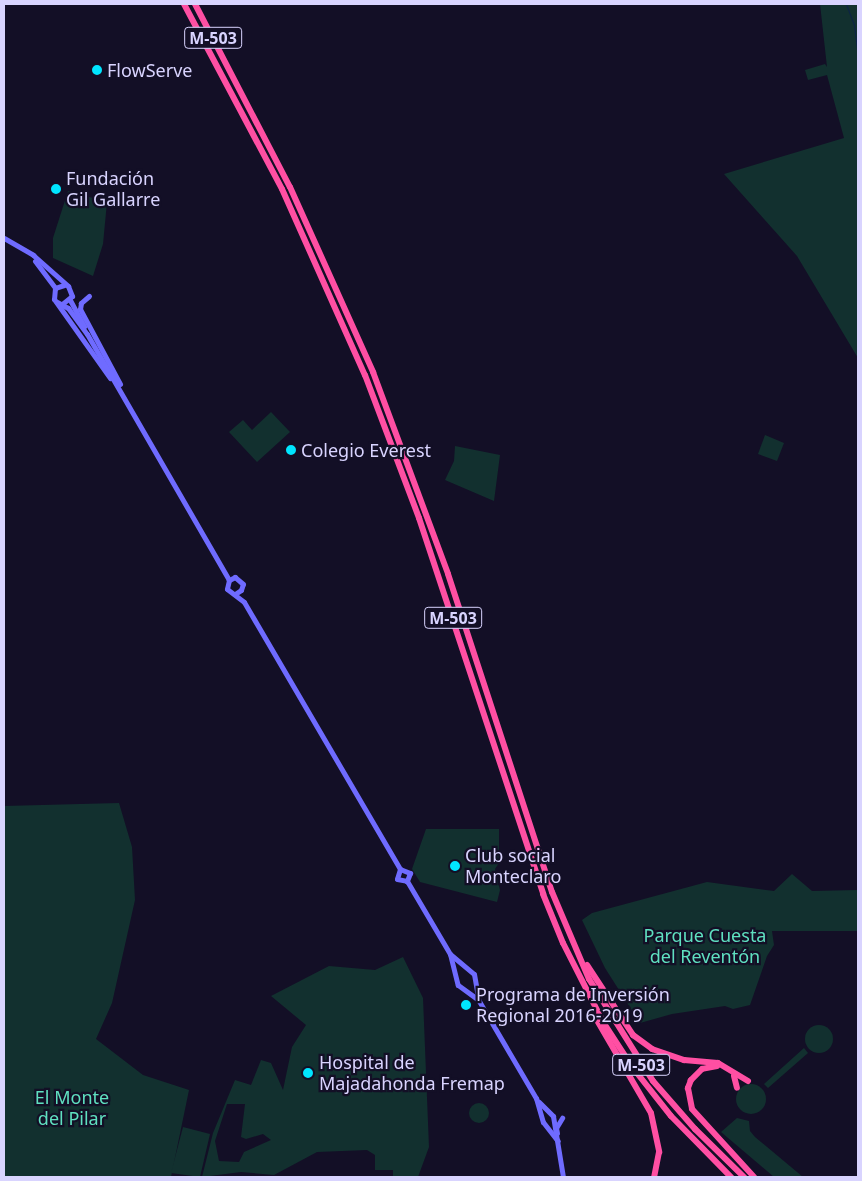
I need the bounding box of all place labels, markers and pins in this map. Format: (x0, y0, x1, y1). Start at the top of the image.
place label: FlowServe (107, 59, 192, 81)
marker: FlowServe (91, 64, 103, 76)
place label: Fundación Gil Gallarre (66, 168, 160, 210)
marker: Fundación Gil Gallarre (50, 183, 62, 195)
place label: Colegio Everest (301, 439, 431, 461)
marker: Colegio Everest (285, 444, 297, 456)
place label: Club social Monteclaro (465, 845, 561, 888)
marker: Club social Monteclaro (449, 860, 461, 872)
place label: Programa de Inversión Regional 2016-2019 (476, 984, 670, 1026)
marker: Programa de Inversión Regional 2016-2019 (460, 999, 472, 1011)
place label: Hospital de Majadahonda Fremap (319, 1052, 505, 1094)
marker: Hospital de Majadahonda Fremap (301, 1066, 315, 1080)

